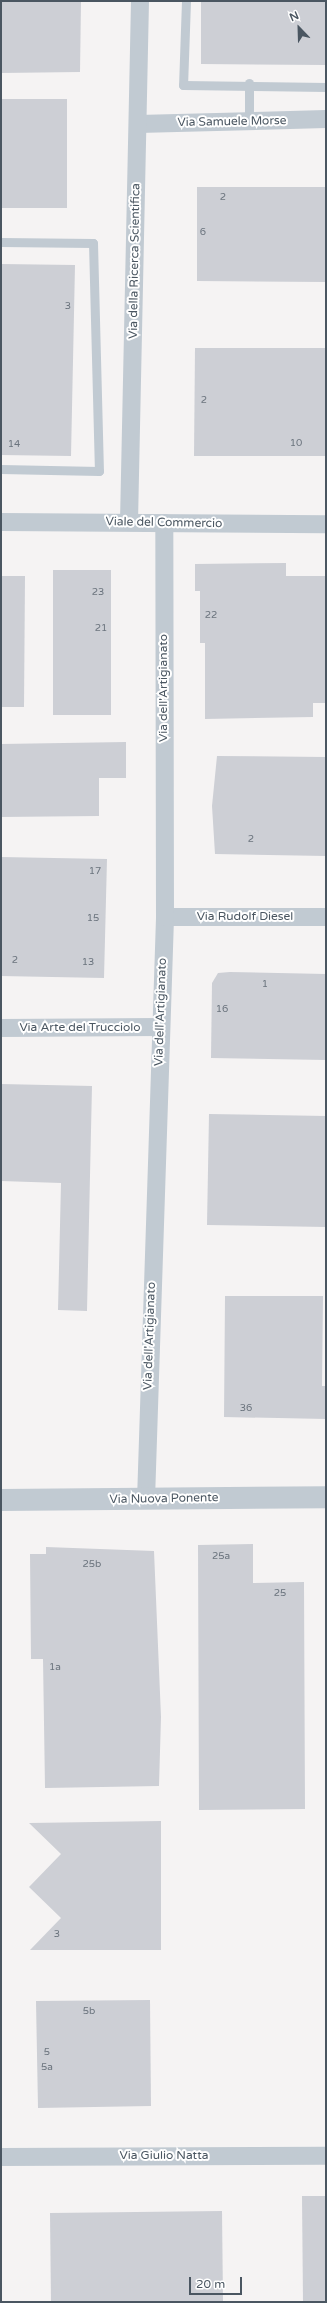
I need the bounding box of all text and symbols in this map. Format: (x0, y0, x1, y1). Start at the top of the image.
north arrow (279, 8, 319, 48)
text: N (288, 9, 301, 24)
street label: Via Samuele Morse (177, 114, 287, 130)
street label: Via della Ricerca Scientifica (126, 183, 144, 339)
house number: 2 (220, 192, 226, 204)
house number: 6 (200, 227, 206, 239)
house number: 3 (65, 301, 71, 313)
house number: 2 (201, 395, 207, 407)
house number: 10 (290, 438, 302, 450)
house number: 14 (8, 439, 20, 451)
street label: Viale del Commercio (106, 515, 222, 531)
house number: 23 (92, 587, 104, 599)
house number: 22 (205, 610, 217, 622)
house number: 21 (95, 623, 107, 635)
street label: Via dell'Artigianato (157, 634, 171, 742)
house number: 2 (248, 834, 254, 846)
house number: 17 (89, 866, 101, 878)
street label: Via Rudolf Diesel (197, 910, 293, 924)
house number: 15 (87, 913, 99, 925)
house number: 2 (12, 955, 18, 967)
house number: 13 (82, 957, 94, 969)
street label: Via dell'Artigianato (152, 958, 170, 1066)
house number: 1 (262, 979, 268, 991)
house number: 16 (216, 1004, 228, 1016)
street label: Via Arte del Trucciolo (19, 1021, 141, 1035)
street label: Via dell'Artigianato (141, 1282, 159, 1390)
house number: 36 (240, 1403, 252, 1415)
street label: Via Nuova Ponente (109, 1491, 219, 1507)
house number: 25a (212, 1551, 230, 1563)
house number: 25b (83, 1559, 101, 1571)
house number: 25 (274, 1588, 286, 1600)
house number: 1a (49, 1662, 61, 1674)
house number: 3 (54, 1929, 60, 1941)
house number: 5b (83, 2006, 95, 2018)
house number: 5 (44, 2047, 50, 2059)
house number: 5a (41, 2062, 53, 2074)
street label: Via Giulio Natta (120, 2149, 208, 2163)
scale bar (191, 2269, 244, 2295)
text: 20 m (196, 2277, 225, 2291)

